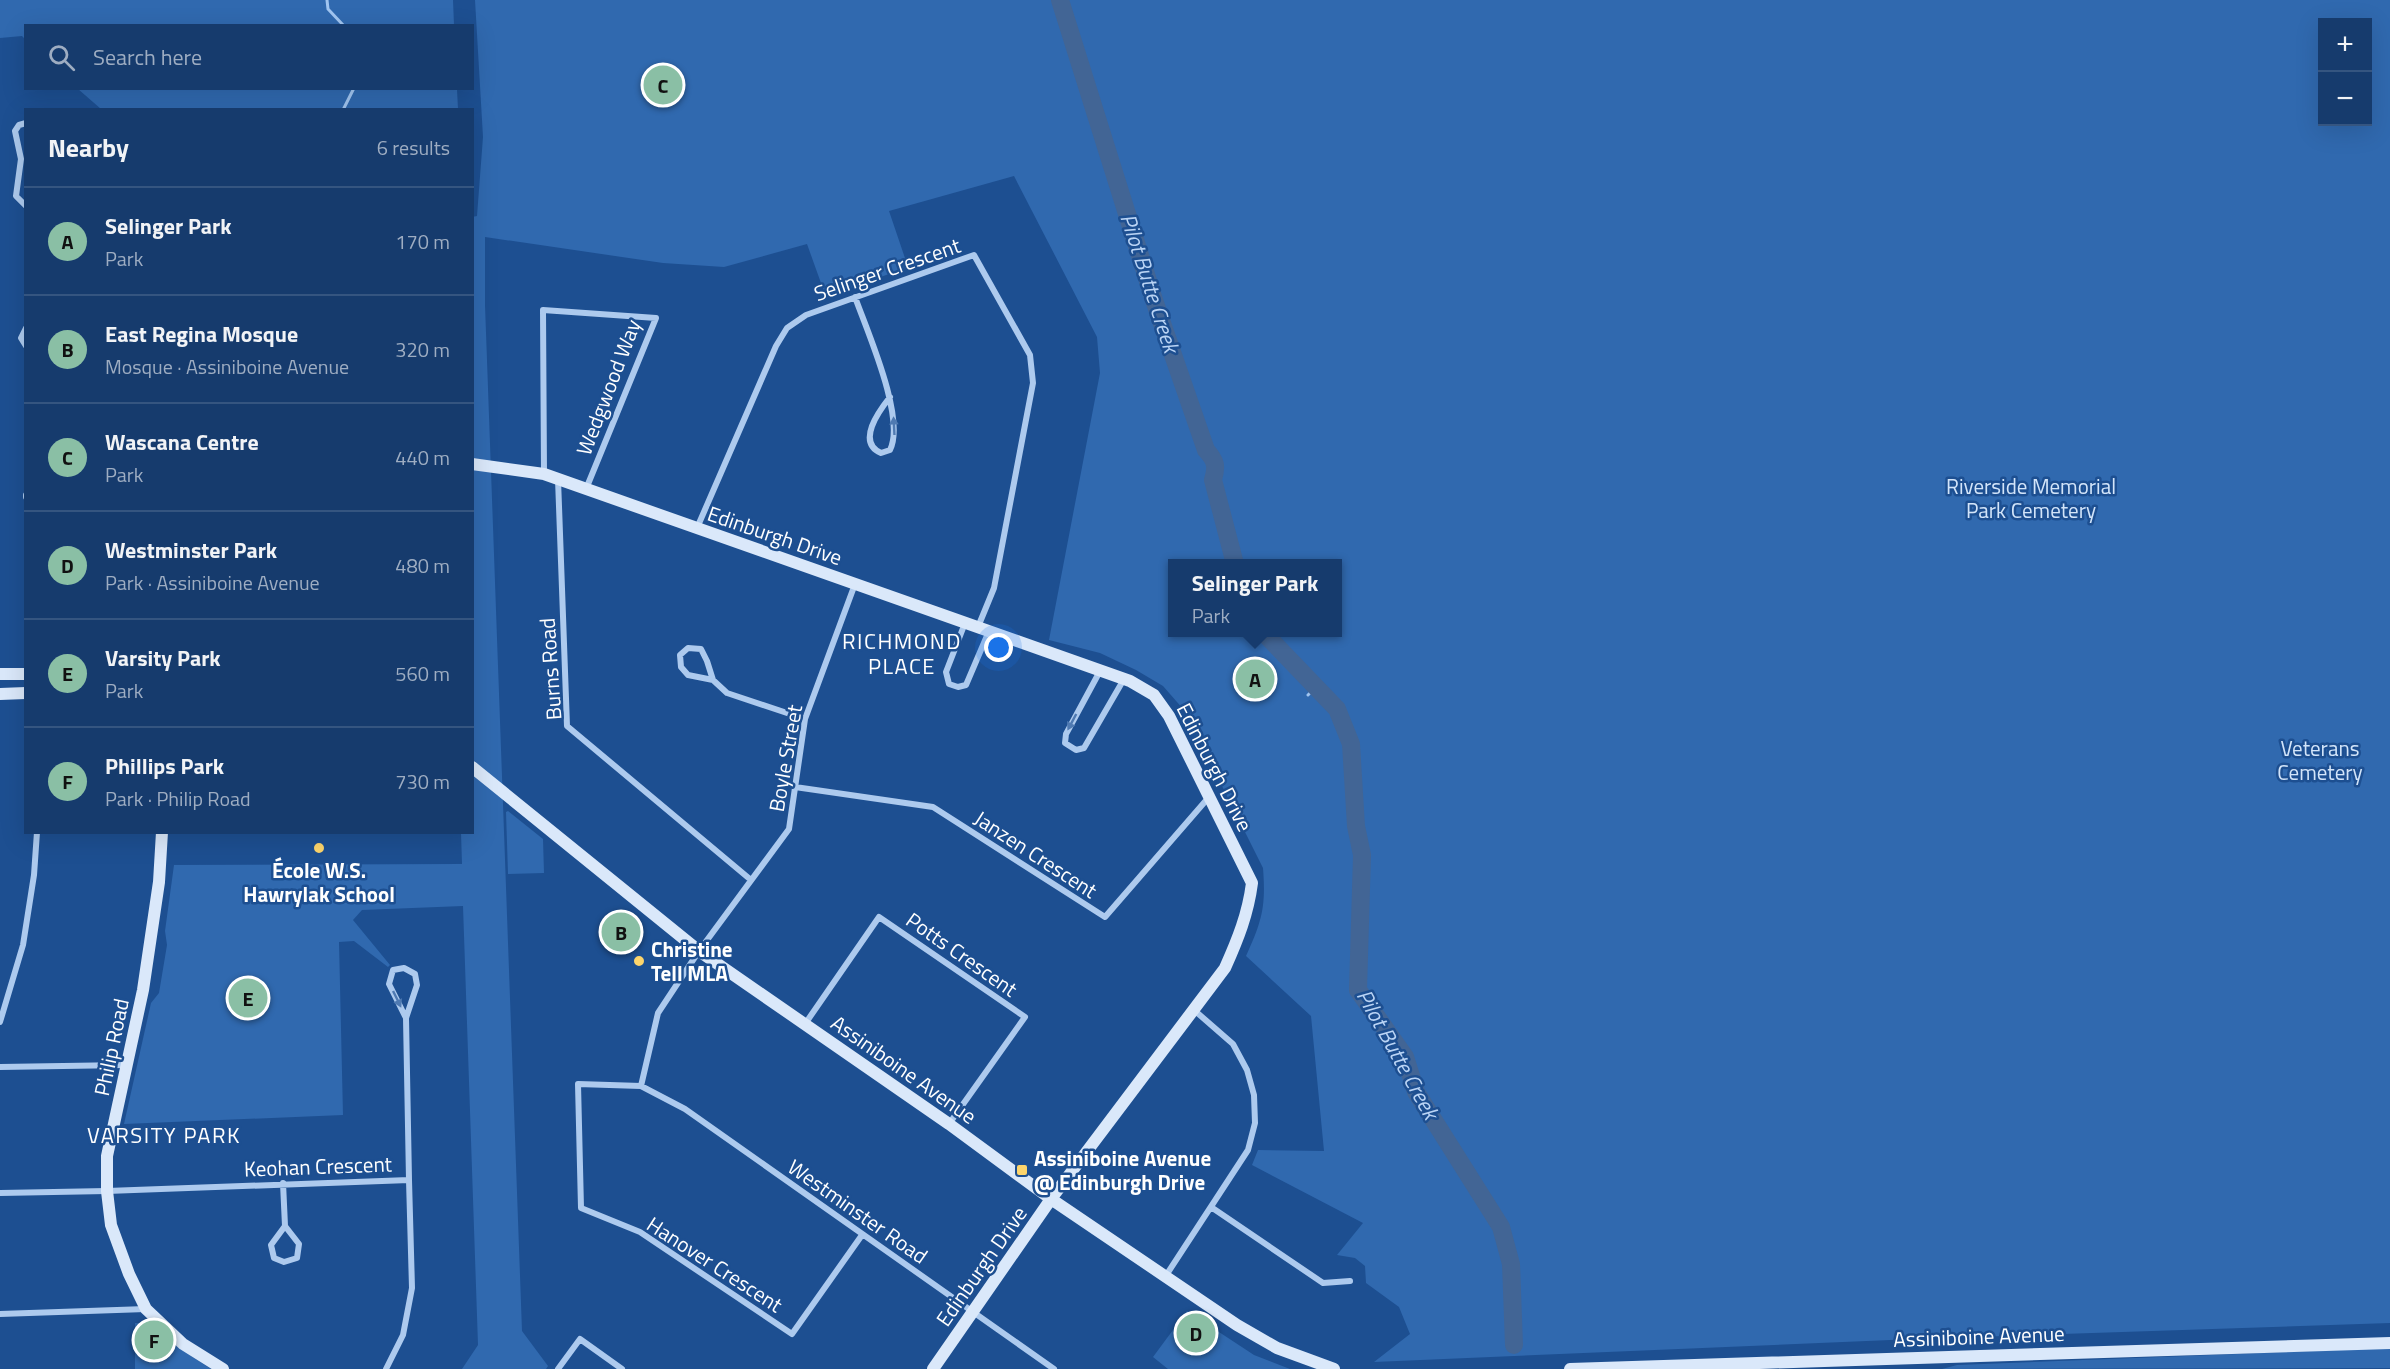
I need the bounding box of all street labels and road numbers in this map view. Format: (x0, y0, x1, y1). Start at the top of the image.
street label: Selinger Crescent (809, 229, 965, 309)
street label: Wedgwood Way (567, 314, 649, 460)
street label: Edinburgh Drive (703, 497, 847, 573)
street label: Burns Road (530, 617, 570, 721)
street label: Edinburgh Drive (1169, 697, 1261, 837)
street label: Boyle Street (760, 701, 810, 814)
street label: Janzen Crescent (968, 802, 1104, 906)
street label: Potts Crescent (900, 904, 1025, 1005)
street label: Philip Road (85, 995, 137, 1099)
street label: Assiniboine Avenue (825, 1007, 983, 1131)
street label: Keohan Crescent (243, 1147, 393, 1185)
street label: Westminster Road (781, 1151, 935, 1271)
street label: Edinburgh Drive (928, 1199, 1034, 1333)
street label: Hanover Crescent (641, 1208, 790, 1320)
street label: Assiniboine Avenue (1893, 1317, 2065, 1355)

